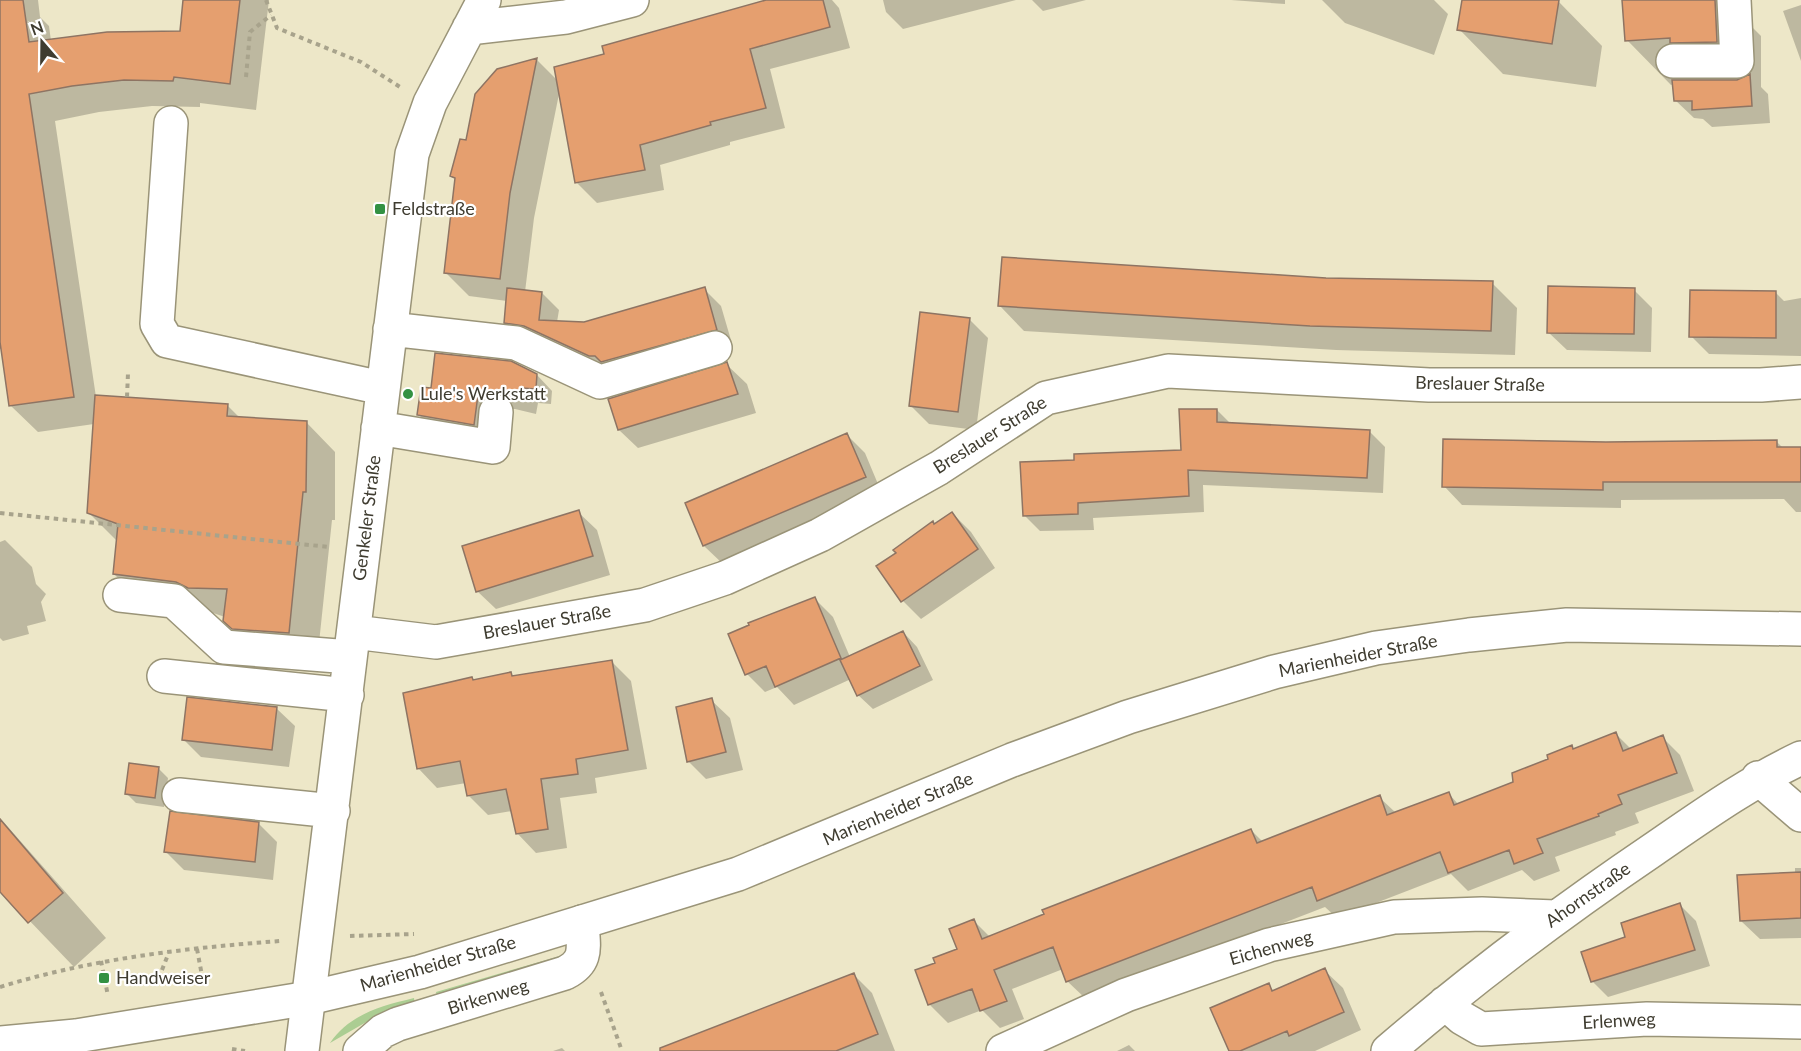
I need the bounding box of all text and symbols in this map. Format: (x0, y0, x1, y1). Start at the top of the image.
north arrow (12, 12, 72, 72)
text: N (28, 16, 46, 38)
place label: Feldstraße (392, 197, 475, 219)
marker: Feldstraße (373, 202, 387, 216)
street label: Breslauer Straße (1415, 371, 1545, 395)
place label: Lule's Werkstatt (420, 382, 547, 404)
marker: Lule's Werkstatt (401, 387, 415, 401)
street label: Breslauer Straße (929, 390, 1050, 478)
street label: Genkeler Straße (347, 454, 385, 582)
street label: Breslauer Straße (481, 599, 613, 643)
street label: Marienheider Straße (1277, 629, 1439, 681)
street label: Marienheider Straße (819, 766, 976, 850)
street label: Ahornstraße (1541, 857, 1634, 931)
street label: Eichenweg (1227, 925, 1315, 969)
street label: Marienheider Straße (357, 930, 518, 996)
place label: Handweiser (116, 966, 211, 988)
marker: Handweiser (97, 971, 111, 985)
street label: Birkenweg (445, 973, 531, 1019)
street label: Erlenweg (1582, 1007, 1656, 1033)

